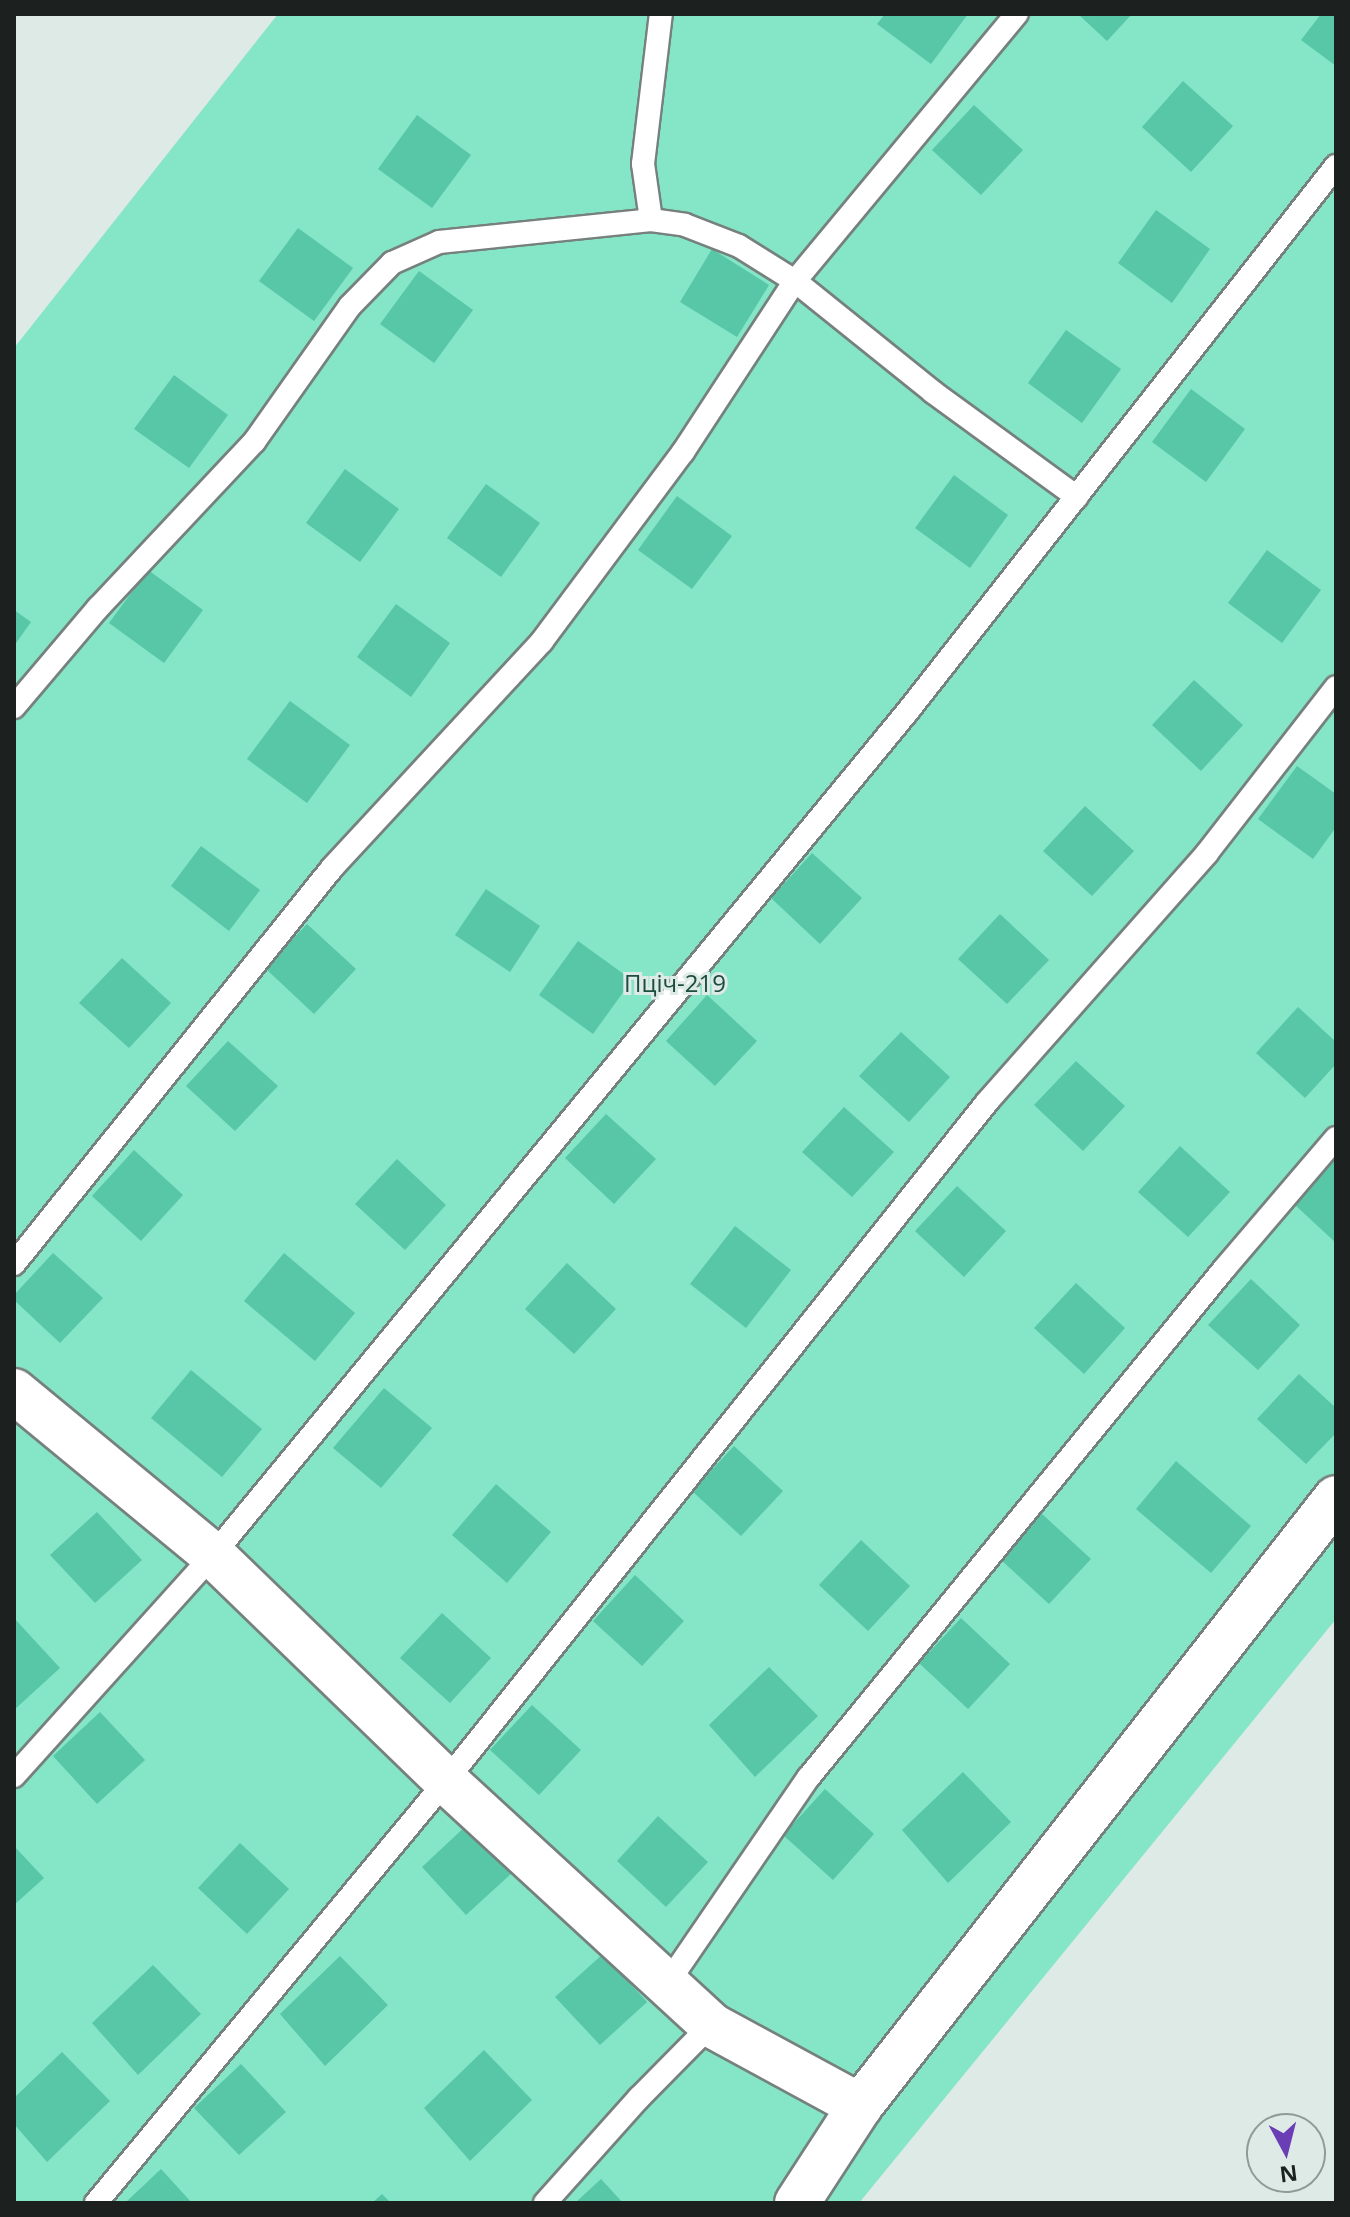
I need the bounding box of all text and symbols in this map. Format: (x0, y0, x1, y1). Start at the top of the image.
park label: Пціч-219 (624, 969, 726, 997)
north arrow (1246, 2113, 1326, 2193)
text: N (1278, 2159, 1299, 2191)

